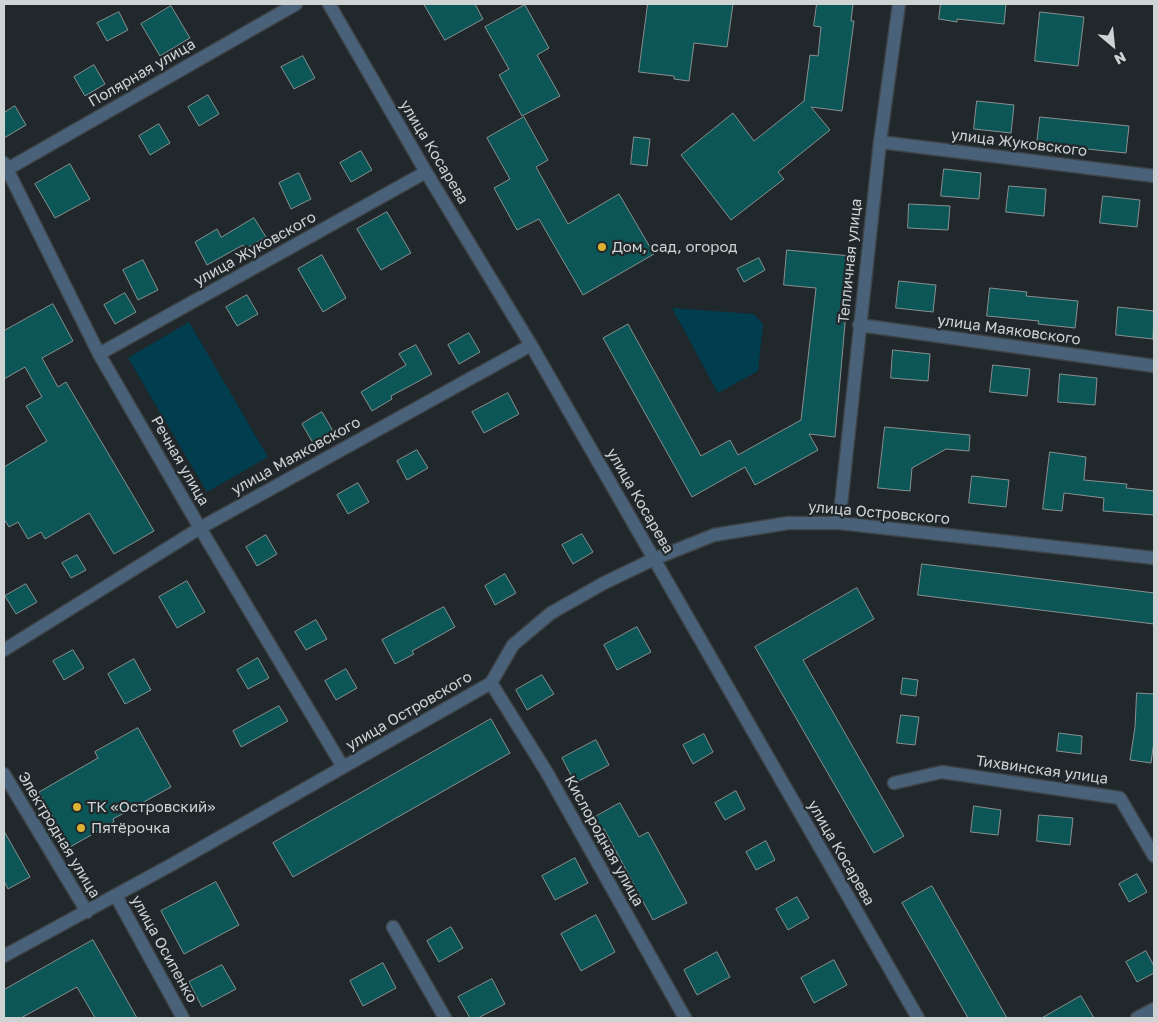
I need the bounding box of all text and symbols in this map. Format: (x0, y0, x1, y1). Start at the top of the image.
north arrow (1088, 20, 1138, 70)
street label: Полярная улица (85, 35, 199, 111)
text: N (1112, 49, 1129, 69)
street label: улица Косарева (396, 97, 472, 207)
street label: улица Жуковского (950, 126, 1088, 160)
street label: Тепличная улица (834, 198, 866, 324)
street label: улица Жуковского (191, 208, 319, 290)
place label: Дом, сад, огород (612, 238, 737, 256)
marker: Дом, сад, огород (596, 241, 608, 253)
street label: улица Маяковского (936, 311, 1082, 349)
street label: Речная улица (147, 413, 213, 509)
street label: улица Маяковского (228, 413, 364, 499)
street label: улица Косарева (603, 445, 677, 557)
street label: улица Островского (807, 498, 951, 528)
street label: улица Островского (343, 668, 475, 754)
street label: Тихвинская улица (975, 752, 1109, 788)
street label: Электродная улица (14, 769, 104, 901)
street label: Кислородная улица (561, 773, 647, 909)
street label: улица Косарева (804, 797, 878, 909)
place label: ТК «Островский» (87, 798, 215, 816)
marker: ТК «Островский» (71, 801, 83, 813)
place label: Пятёрочка (91, 819, 170, 837)
marker: Пятёрочка (75, 822, 87, 834)
street label: улица Осипенко (127, 892, 201, 1006)

